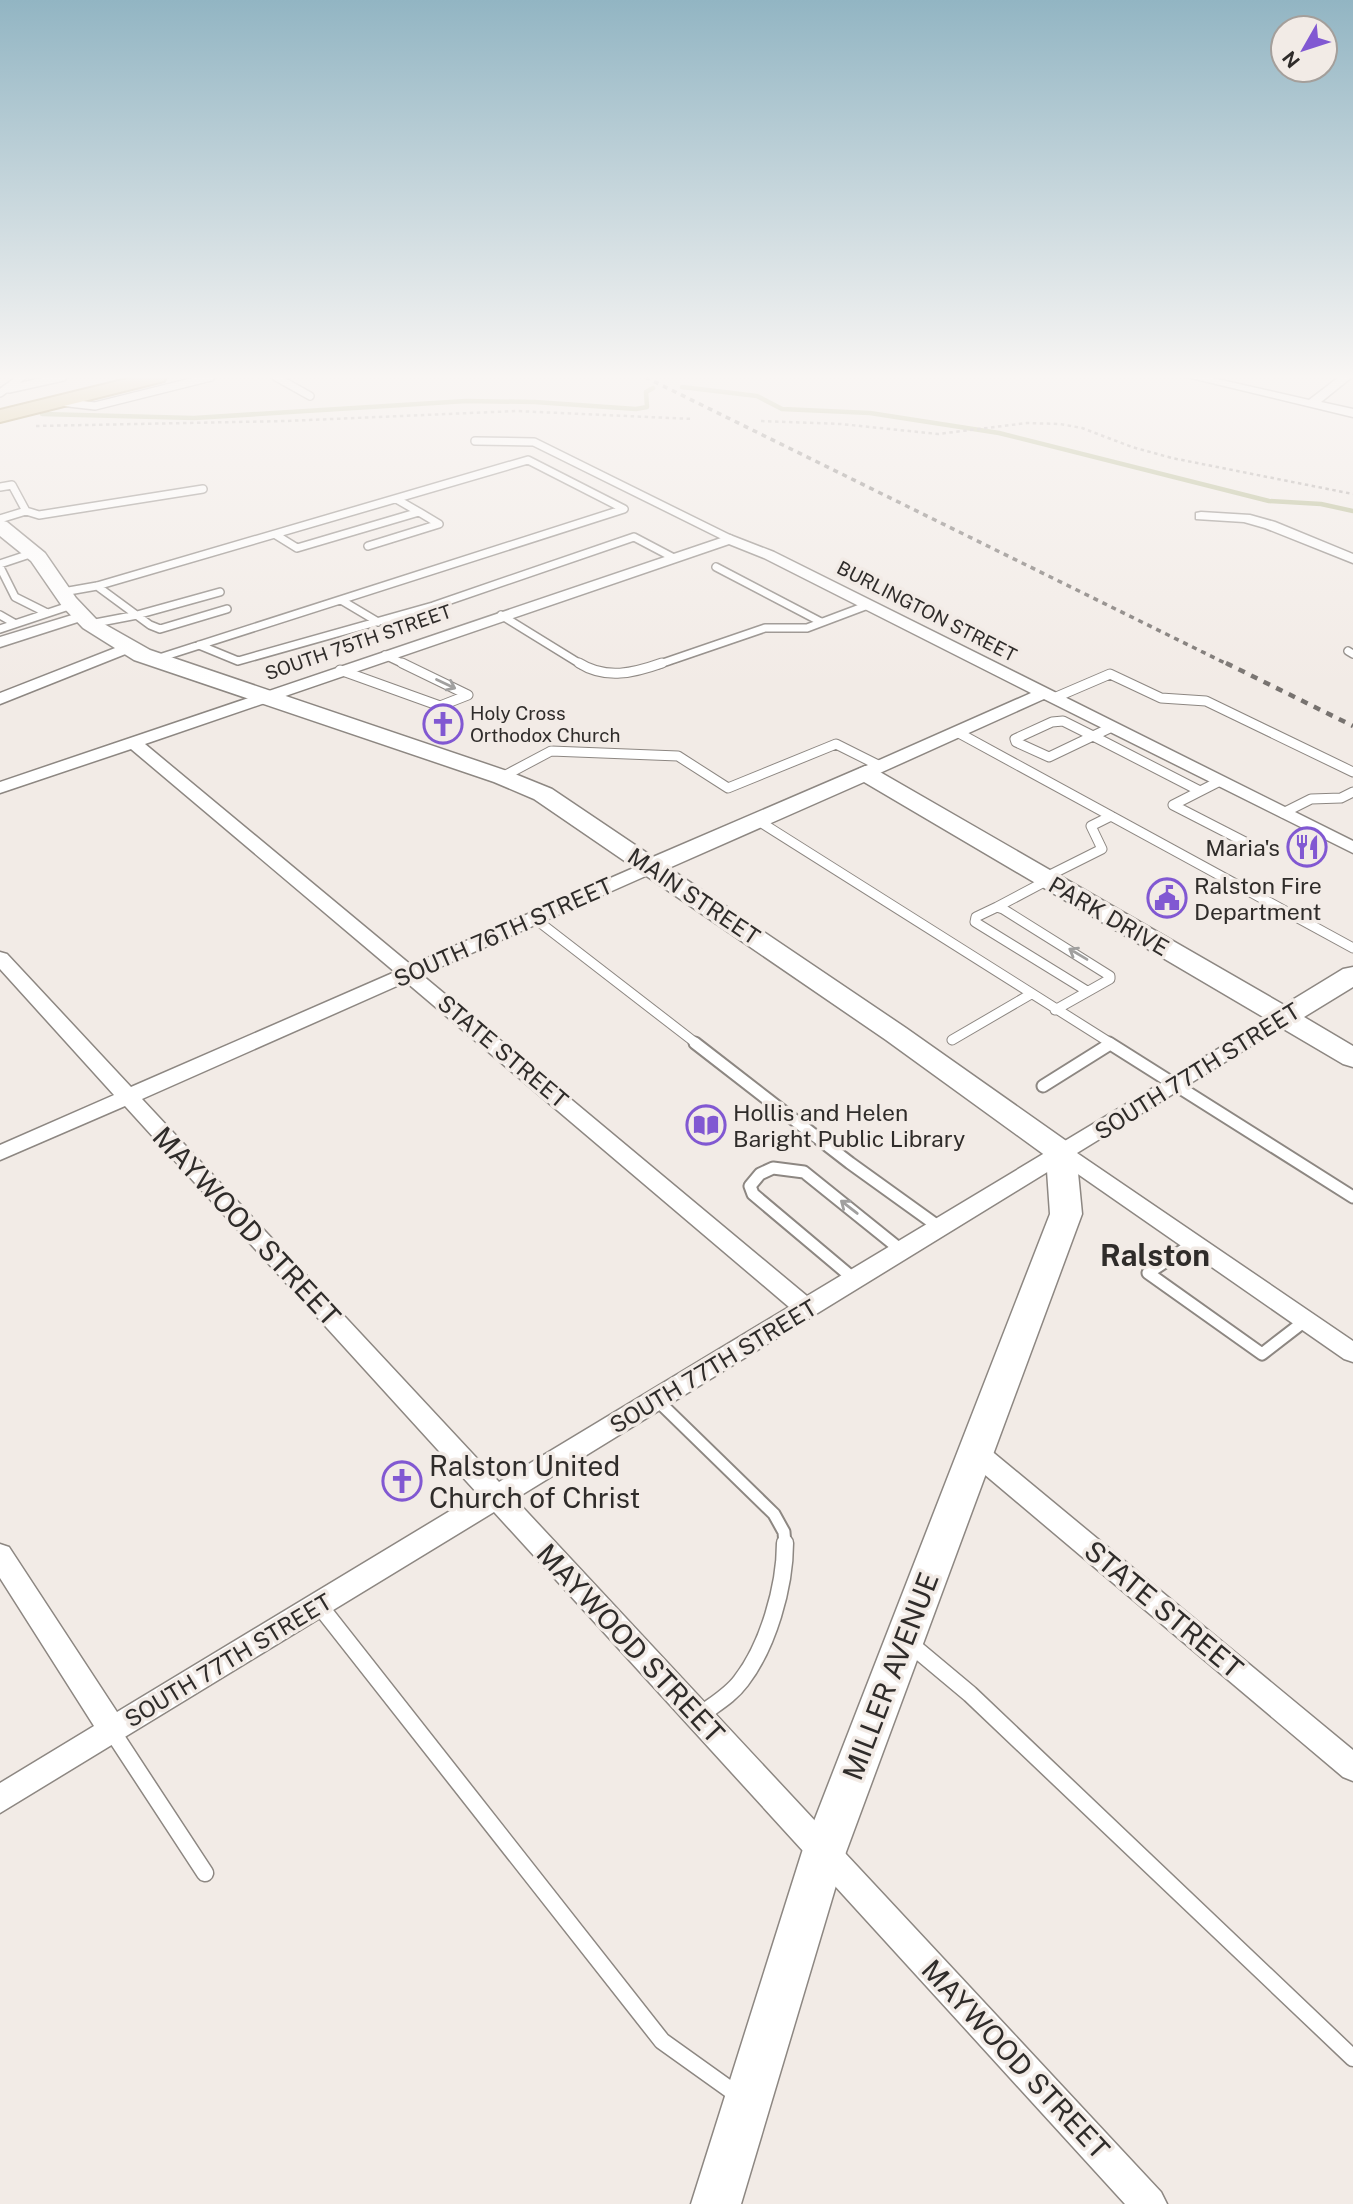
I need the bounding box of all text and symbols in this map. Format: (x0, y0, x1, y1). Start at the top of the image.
north arrow (1269, 14, 1339, 84)
text: N (1278, 47, 1304, 72)
street label: BURLINGTON STREET (834, 556, 1020, 666)
street label: SOUTH 75TH STREET (262, 600, 454, 684)
one-way arrow (435, 678, 456, 692)
place label: Holy Cross Orthodox Church (470, 702, 620, 746)
church icon: Holy Cross Orthodox Church (422, 703, 464, 745)
restaurant icon: Maria's (1286, 826, 1328, 868)
place label: Maria's (1205, 834, 1280, 861)
street label: MAIN STREET (623, 842, 765, 950)
street label: PARK DRIVE (1044, 871, 1174, 961)
street label: SOUTH 76TH STREET (390, 872, 617, 992)
place label: Ralston Fire Department (1194, 872, 1322, 925)
public building icon: Ralston Fire Department (1146, 877, 1188, 919)
one-way arrow (1068, 947, 1088, 961)
street label: STATE STREET (432, 989, 574, 1113)
street label: SOUTH 77TH STREET (1090, 997, 1305, 1145)
place label: Hollis and Helen Baright Public Library (733, 1099, 965, 1152)
library icon: Hollis and Helen Baright Public Library (685, 1104, 727, 1146)
street label: MAYWOOD STREET (146, 1120, 348, 1332)
one-way arrow (840, 1200, 858, 1215)
district label: Ralston (1100, 1237, 1210, 1273)
street label: SOUTH 77TH STREET (605, 1293, 822, 1438)
place label: Ralston United Church of Christ (429, 1449, 640, 1514)
church icon: Ralston United Church of Christ (381, 1460, 423, 1502)
street label: STATE STREET (1078, 1533, 1250, 1685)
street label: MAYWOOD STREET (530, 1537, 732, 1749)
street label: MILLER AVENUE (835, 1568, 945, 1784)
street label: SOUTH 77TH STREET (120, 1587, 337, 1732)
street label: MAYWOOD STREET (915, 1953, 1117, 2165)

